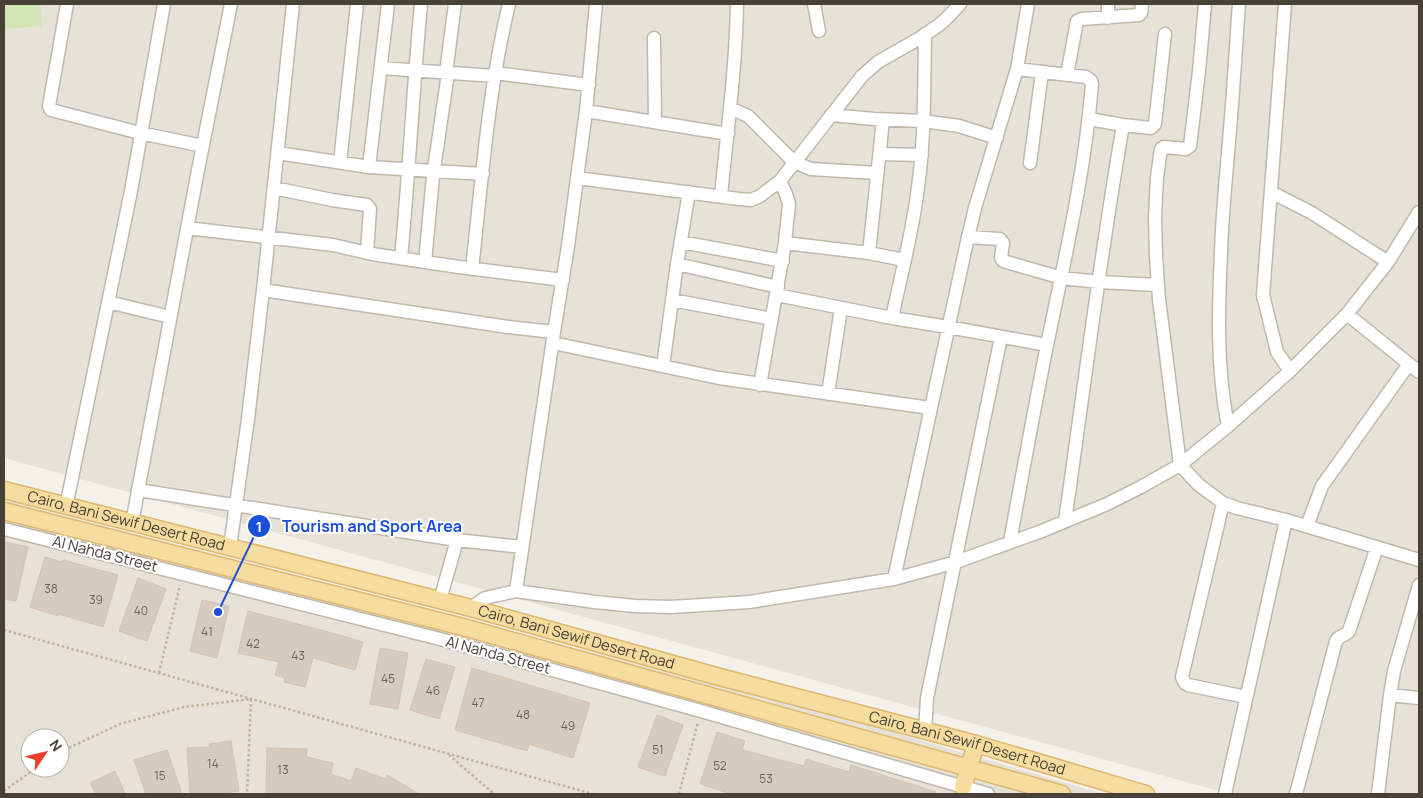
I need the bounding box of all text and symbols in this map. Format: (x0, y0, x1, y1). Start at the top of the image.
street label: Cairo, Bani Sewif Desert Road (25, 485, 227, 555)
callout: Tourism and Sport Area (247, 511, 472, 542)
text: Tourism and Sport Area (282, 515, 462, 537)
text: 1 (256, 516, 262, 537)
street label: Al Nahda Street (50, 530, 160, 577)
house number: 38 (44, 580, 58, 597)
house number: 39 (89, 591, 103, 608)
street label: Cairo, Bani Sewif Desert Road (476, 599, 677, 674)
house number: 40 (134, 602, 148, 619)
house number: 41 (201, 623, 213, 640)
street label: Al Nahda Street (443, 630, 553, 679)
house number: 42 (246, 635, 260, 652)
house number: 43 (291, 647, 305, 664)
house number: 45 (381, 670, 395, 687)
house number: 46 (426, 682, 440, 699)
house number: 47 (471, 694, 485, 711)
street label: Cairo, Bani Sewif Desert Road (867, 705, 1068, 780)
house number: 48 (516, 706, 530, 723)
house number: 49 (561, 717, 575, 734)
north arrow (20, 728, 70, 778)
text: N (45, 736, 67, 755)
house number: 51 (652, 741, 664, 758)
house number: 14 (207, 755, 219, 772)
house number: 52 (713, 757, 727, 774)
house number: 13 (277, 761, 289, 778)
house number: 15 (154, 767, 166, 784)
house number: 53 (759, 770, 773, 787)

